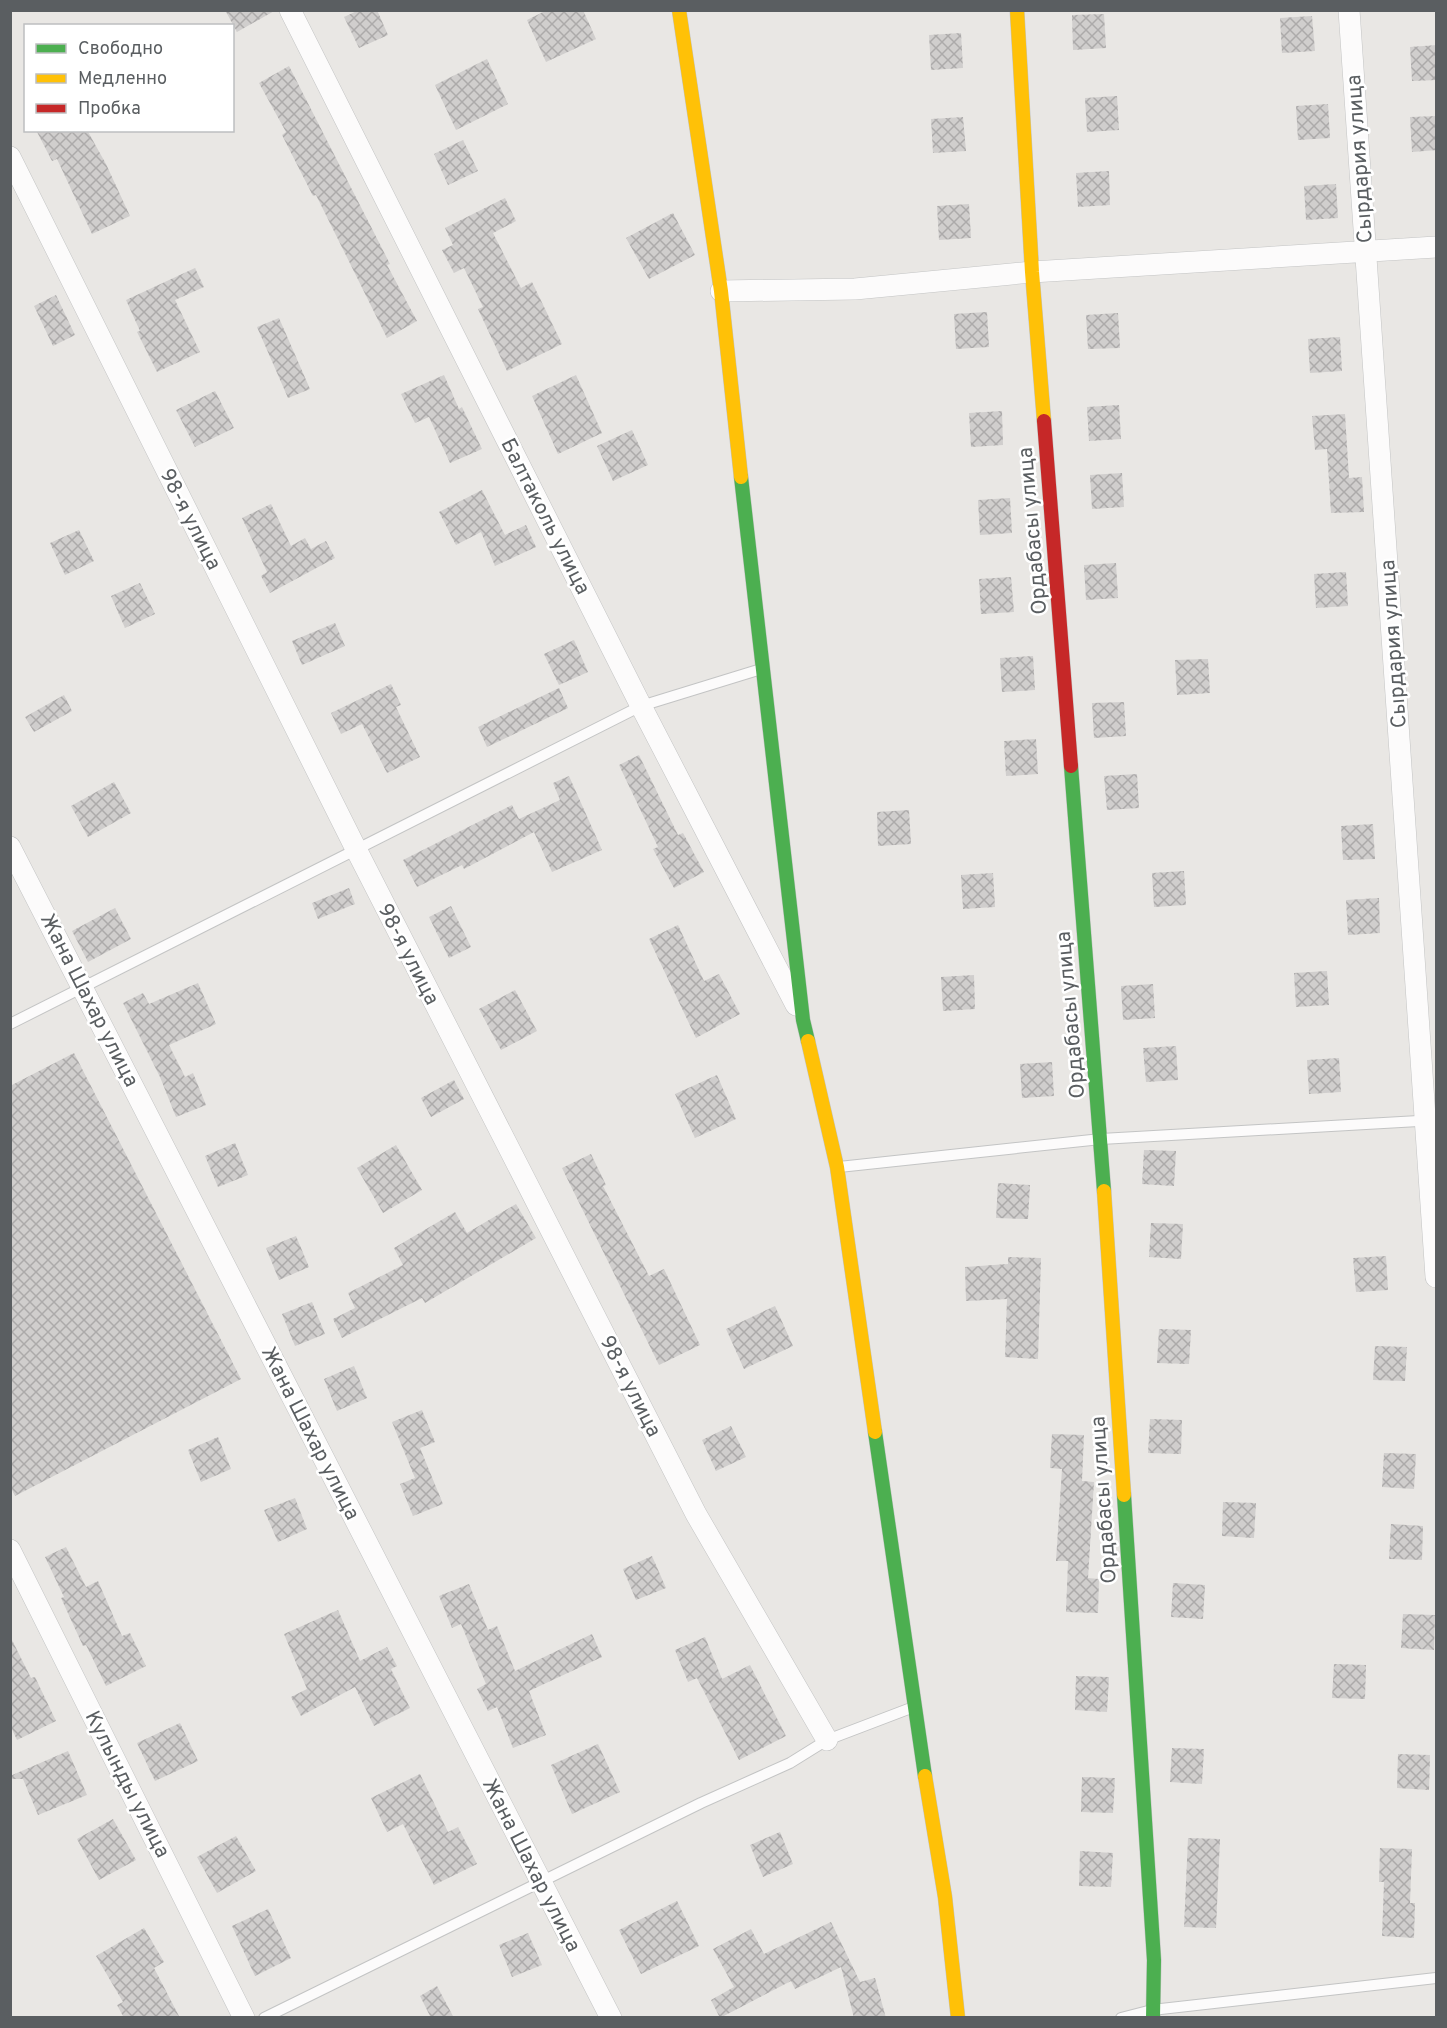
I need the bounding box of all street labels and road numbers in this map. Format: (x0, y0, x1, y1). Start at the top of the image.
street label: Сырдария улица (1341, 74, 1380, 244)
street label: Балтаколь улица (494, 434, 596, 599)
street label: Ордабасы улица (1013, 446, 1054, 616)
street label: 98-я улица (153, 464, 227, 575)
street label: Сырдария улица (1375, 559, 1414, 729)
street label: 98-я улица (371, 899, 445, 1010)
street label: Жана Шахар улица (33, 909, 144, 1092)
street label: Ордабасы улица (1051, 930, 1092, 1100)
street label: 98-я улица (593, 1331, 667, 1442)
street label: Жана Шахар улица (254, 1342, 365, 1525)
street label: Ордабасы улица (1085, 1415, 1124, 1585)
street label: Кулынды улица (78, 1707, 175, 1863)
street label: Жана Шахар улица (475, 1774, 586, 1957)

